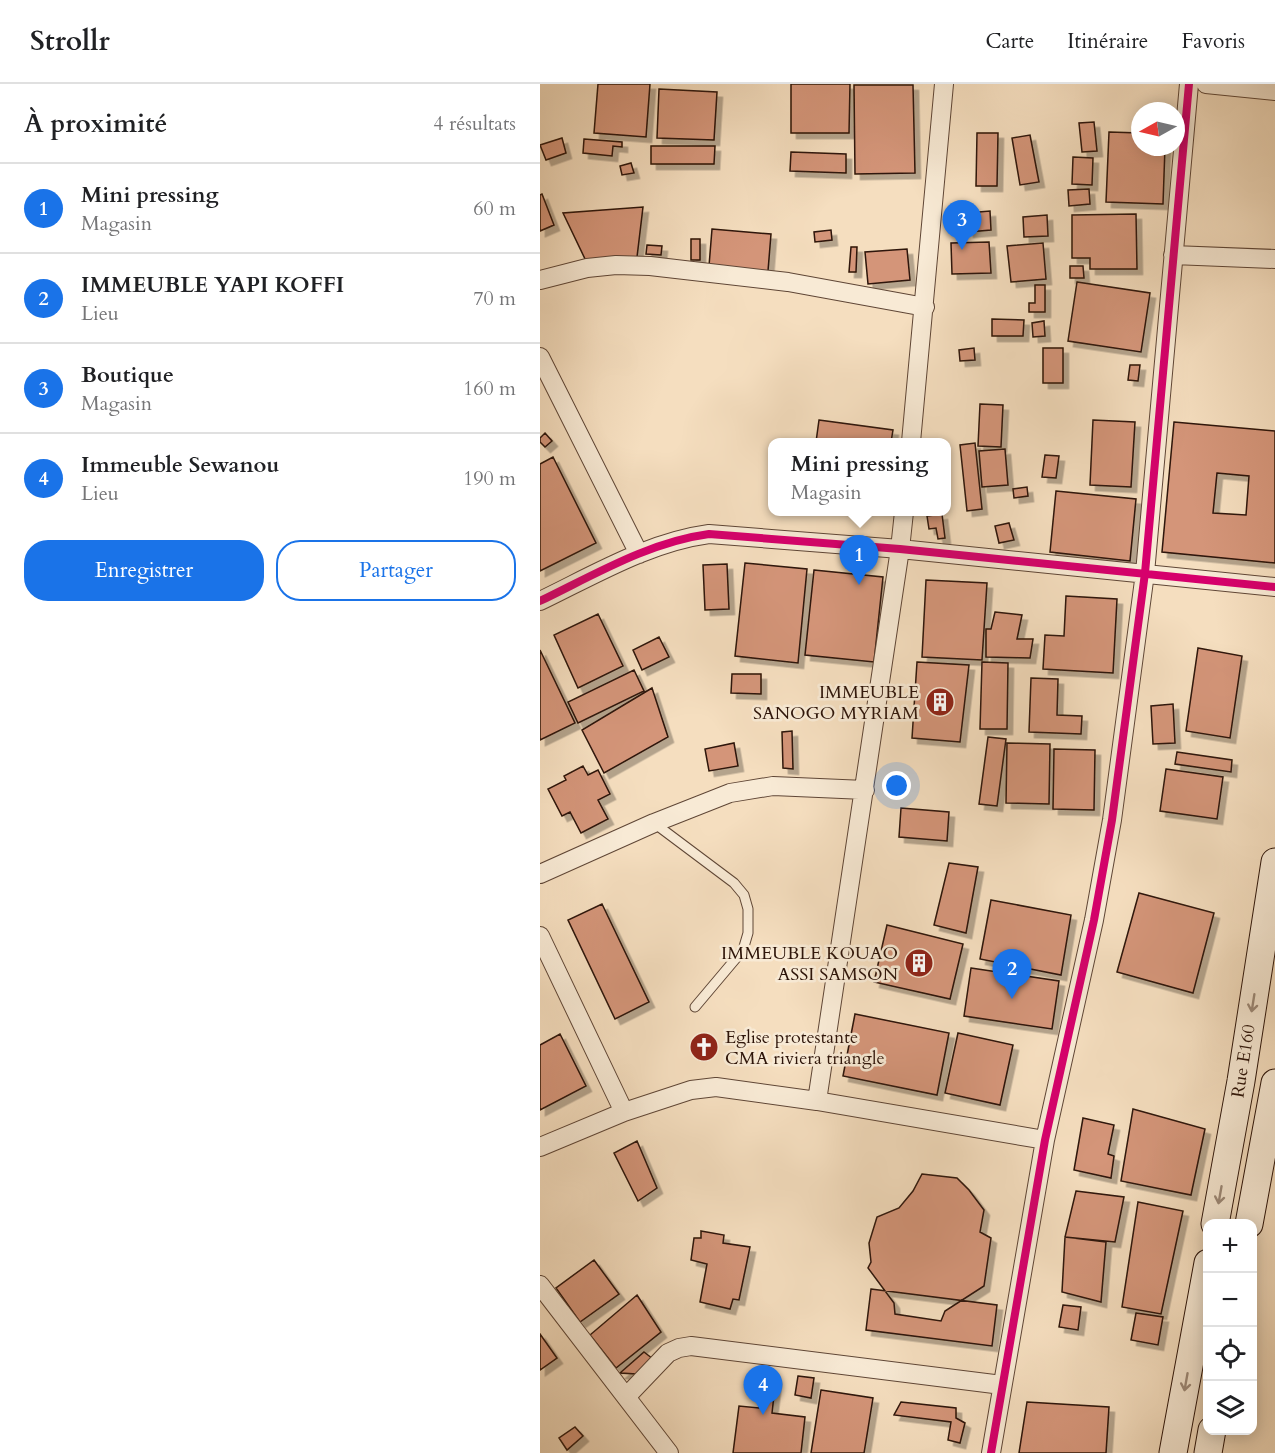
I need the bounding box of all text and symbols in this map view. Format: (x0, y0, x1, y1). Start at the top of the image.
text: Strollr (30, 22, 110, 60)
text: Carte (985, 27, 1034, 56)
text: Itinéraire (1067, 27, 1148, 56)
text: Favoris (1181, 27, 1245, 56)
north arrow (1131, 102, 1185, 156)
text: À proximité (24, 106, 167, 141)
text: 4 résultats (433, 110, 516, 137)
text: Mini pressing (81, 180, 219, 210)
text: 1 (38, 195, 49, 222)
text: 60 m (473, 195, 516, 222)
pin: 3 (942, 200, 982, 250)
text: Magasin (81, 210, 152, 237)
text: IMMEUBLE YAPI KOFFI (81, 270, 344, 300)
text: 2 (38, 285, 49, 312)
text: 70 m (473, 285, 516, 312)
text: Lieu (81, 300, 119, 327)
text: Boutique (81, 360, 174, 390)
text: 3 (38, 375, 49, 402)
text: 160 m (463, 375, 516, 402)
text: Magasin (81, 390, 152, 417)
popup (768, 438, 951, 516)
text: Mini pressing (791, 449, 928, 479)
text: Immeuble Sewanou (81, 450, 279, 480)
text: 4 (38, 465, 49, 492)
text: 190 m (463, 465, 516, 492)
text: Magasin (791, 479, 862, 506)
text: Lieu (81, 480, 119, 507)
pin: 1 (840, 536, 878, 585)
button: Enregistrer (24, 540, 264, 601)
button: Partager (276, 540, 516, 601)
place label: IMMEUBLE SANOGO MYRIAM (753, 680, 919, 726)
building icon: IMMEUBLE SANOGO MYRIAM (924, 686, 956, 718)
your location (882, 771, 911, 800)
place label: IMMEUBLE KOUAO ASSI SAMSON (721, 941, 899, 987)
building icon: IMMEUBLE KOUAO ASSI SAMSON (903, 947, 935, 979)
pin: 2 (992, 950, 1032, 999)
one-way arrow (1247, 993, 1258, 1012)
street label: Rue E160 (1225, 1023, 1262, 1100)
place label: Eglise protestante CMA riviera triangle (725, 1025, 885, 1071)
church icon: Eglise protestante CMA riviera triangle (688, 1031, 720, 1063)
one-way arrow (1214, 1185, 1225, 1205)
map controls (1203, 1219, 1257, 1435)
button: + (1203, 1219, 1257, 1273)
button: − (1203, 1273, 1257, 1327)
button: locate (1203, 1327, 1257, 1381)
pin: 4 (744, 1366, 782, 1415)
one-way arrow (1180, 1372, 1191, 1392)
button: layers (1203, 1381, 1257, 1435)

